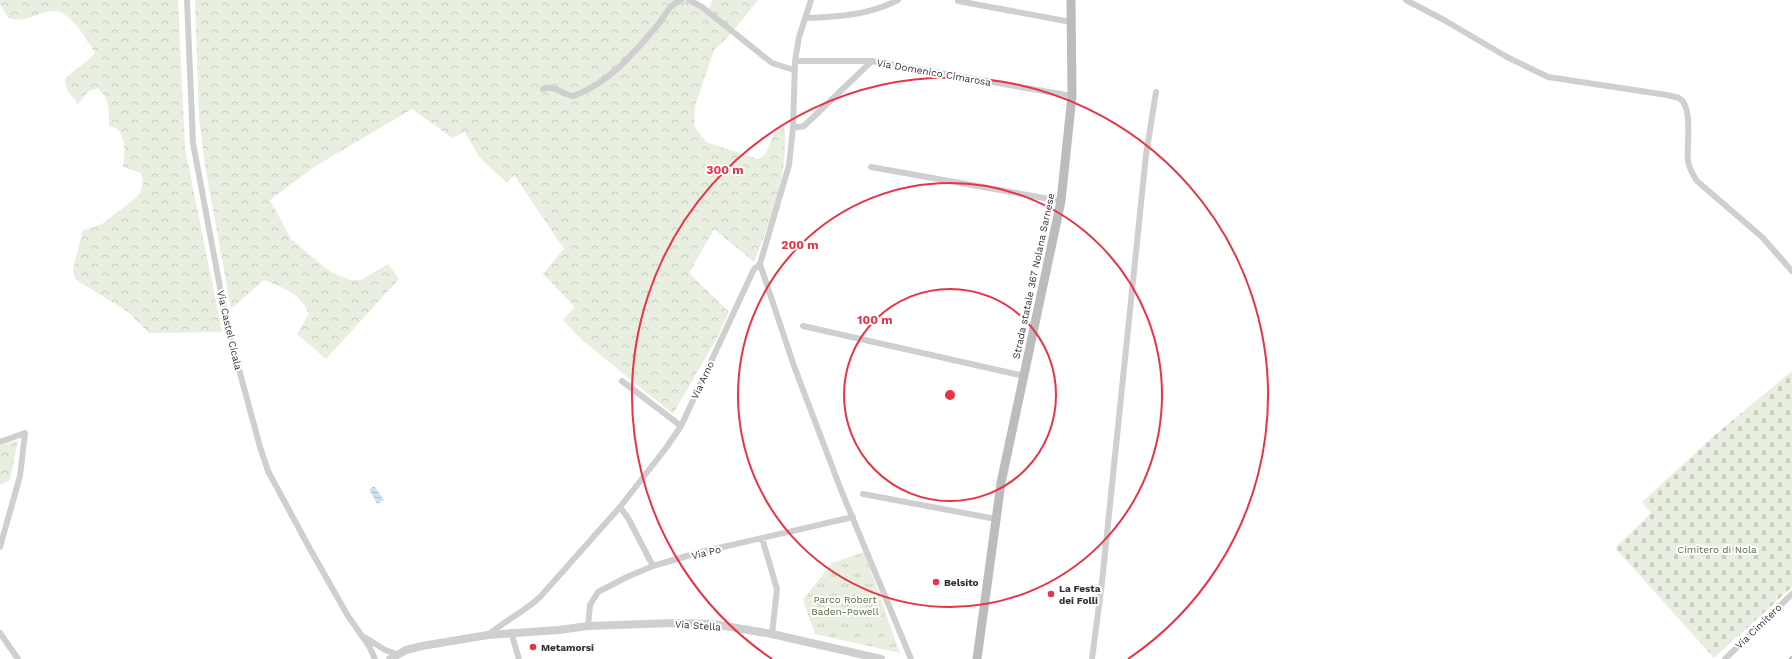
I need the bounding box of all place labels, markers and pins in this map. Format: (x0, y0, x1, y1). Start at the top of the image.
centre of rings (943, 388, 957, 402)
marker: Belsito (931, 577, 941, 587)
place label: Belsito (944, 577, 979, 588)
place label: La Festa dei Folli (1059, 583, 1101, 606)
marker: La Festa dei Folli (1046, 589, 1056, 599)
marker: Metamorsi (528, 642, 538, 652)
place label: Metamorsi (541, 642, 594, 653)

